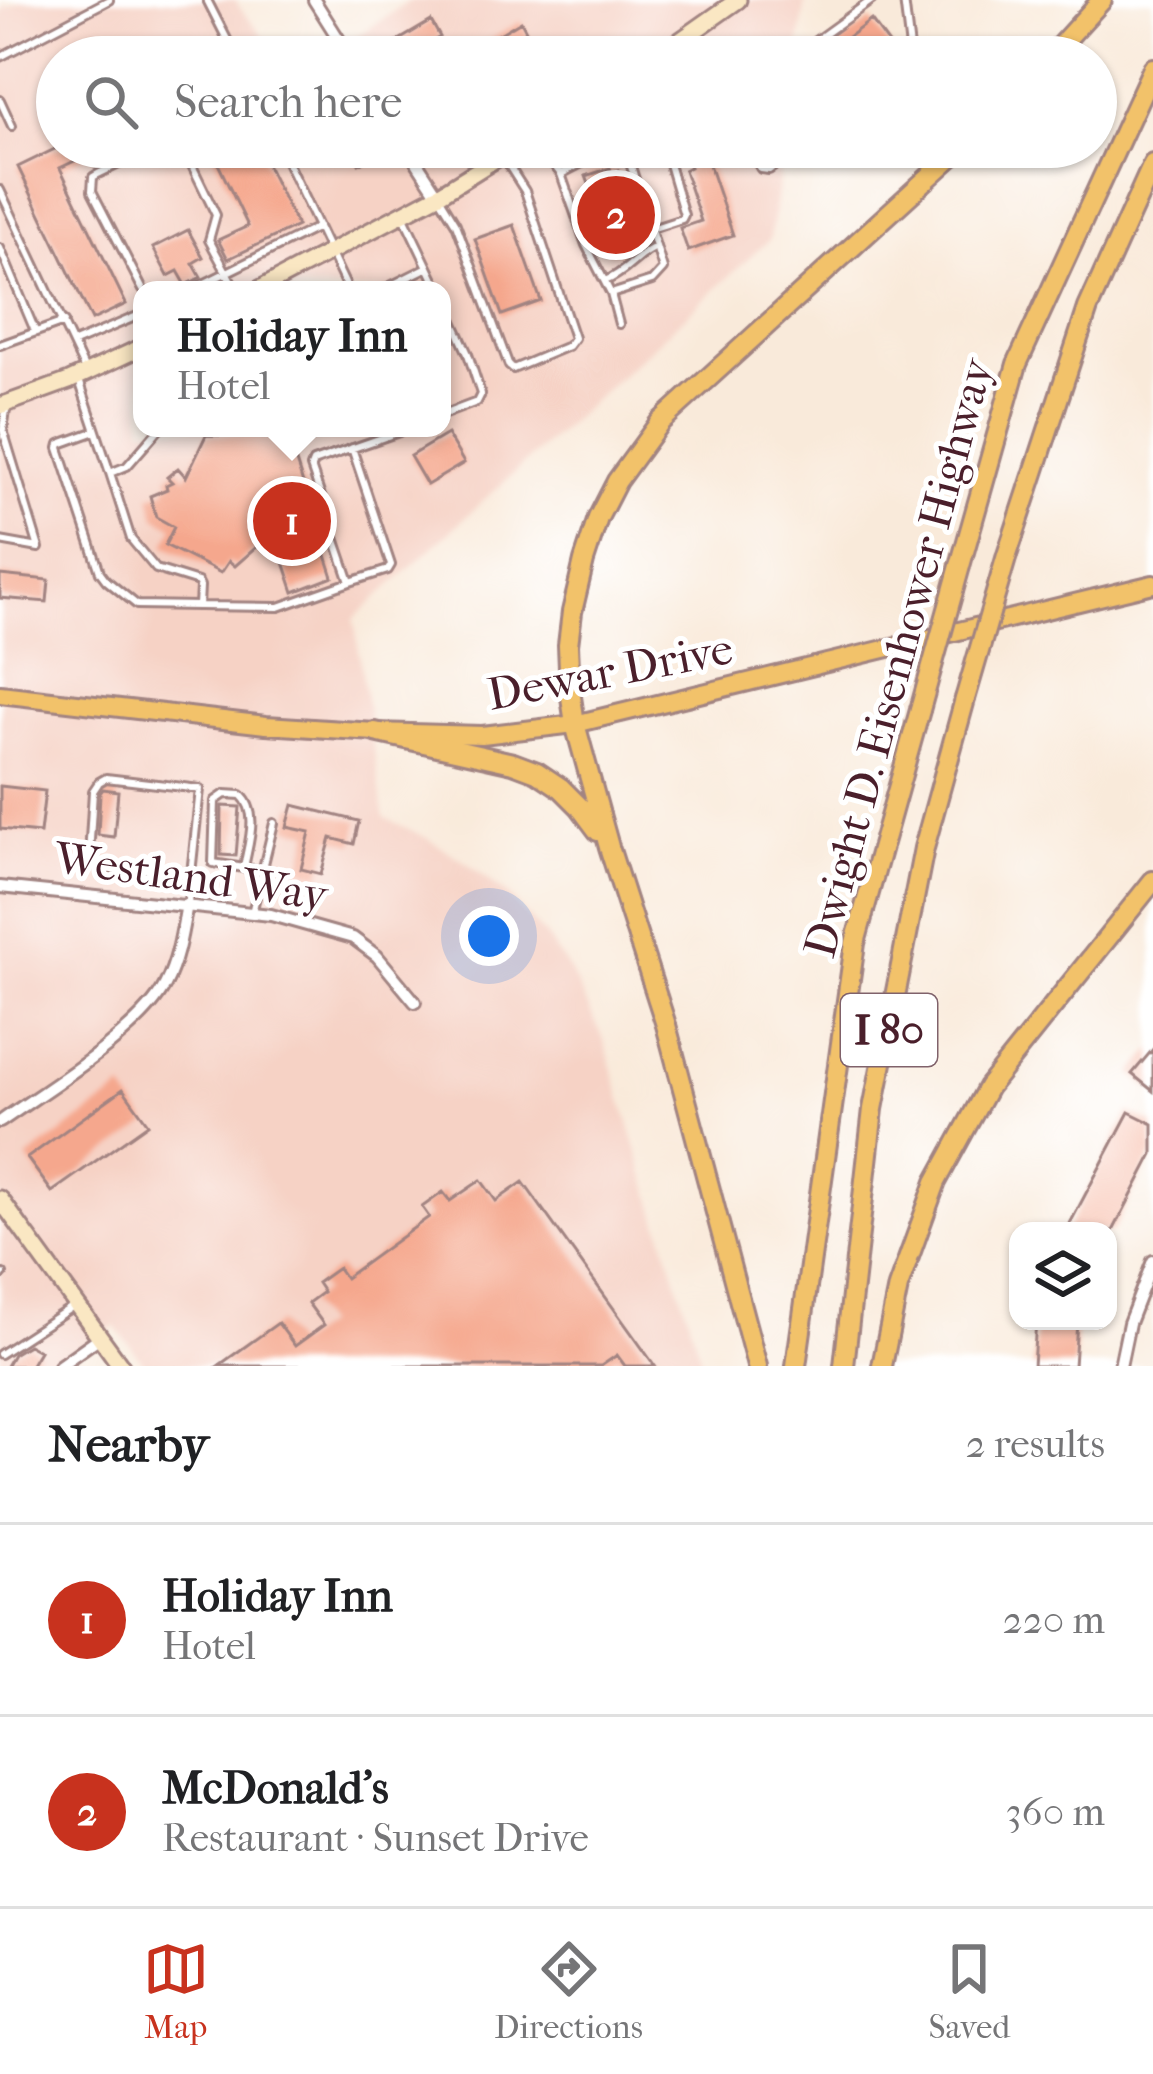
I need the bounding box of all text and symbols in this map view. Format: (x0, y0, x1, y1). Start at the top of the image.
search box (36, 36, 1117, 168)
icon: search (78, 69, 144, 135)
text: Search here (174, 76, 402, 129)
pin: 2 (577, 170, 655, 260)
popup (133, 281, 451, 437)
text: Holiday Inn (177, 310, 407, 363)
street label: Dwight D. Eisenhower Highway (794, 351, 1005, 963)
text: Hotel (177, 363, 270, 409)
pin: 1 (253, 476, 331, 566)
street label: Dewar Drive (483, 622, 737, 722)
street label: Westland Way (50, 832, 333, 923)
your location (459, 906, 519, 966)
road number: I 80 (841, 994, 937, 1066)
map controls (1009, 1222, 1117, 1330)
button: layers (1009, 1222, 1117, 1330)
text: Nearby (48, 1414, 209, 1474)
text: 2 results (966, 1421, 1105, 1467)
text: Holiday Inn (162, 1570, 393, 1623)
text: 1 (80, 1597, 94, 1643)
text: 220 m (1003, 1597, 1105, 1643)
text: Hotel (162, 1623, 256, 1669)
text: McDonald's (162, 1762, 389, 1815)
text: 2 (77, 1789, 97, 1835)
text: 360 m (1006, 1789, 1105, 1835)
text: Restaurant · Sunset Drive (162, 1815, 589, 1861)
tab: Map (143, 1936, 209, 2047)
tab: Directions (494, 1936, 643, 2047)
tab: Saved (928, 1936, 1010, 2047)

